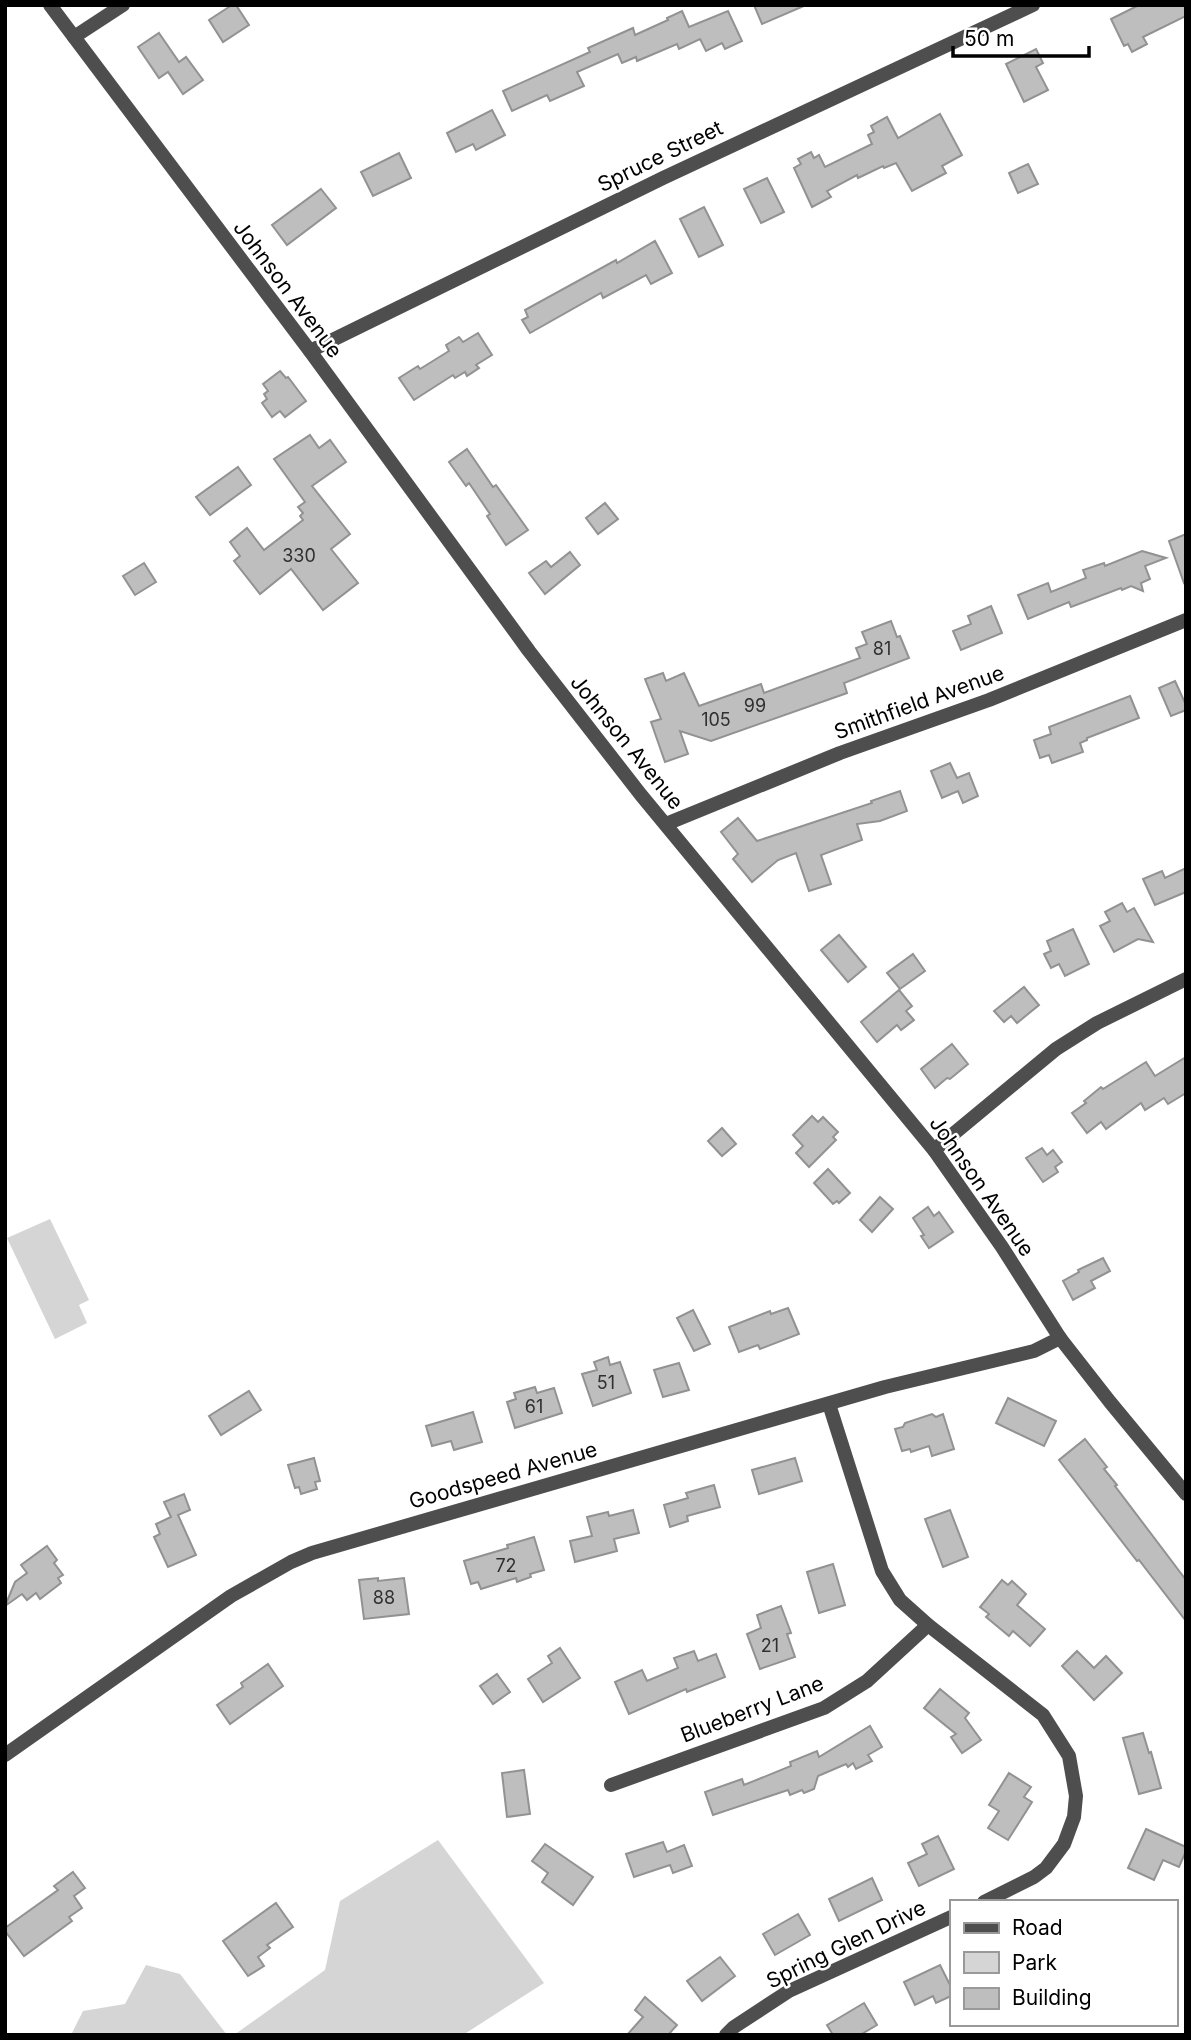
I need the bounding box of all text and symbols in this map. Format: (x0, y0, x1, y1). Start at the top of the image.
scale bar (953, 14, 1090, 58)
text: 50 m (964, 26, 1014, 51)
street label: Spruce Street (593, 115, 727, 197)
street label: Johnson Avenue (228, 216, 348, 362)
house number: 330 (282, 545, 316, 566)
house number: 81 (873, 638, 891, 659)
street label: Smithfield Avenue (831, 660, 1007, 744)
street label: Johnson Avenue (565, 670, 689, 814)
house number: 99 (744, 695, 766, 716)
house number: 105 (701, 709, 731, 730)
street label: Johnson Avenue (924, 1111, 1040, 1261)
house number: 51 (597, 1372, 615, 1393)
house number: 61 (525, 1396, 543, 1417)
street label: Goodspeed Avenue (406, 1436, 600, 1514)
house number: 72 (495, 1555, 517, 1576)
house number: 88 (373, 1587, 395, 1608)
house number: 21 (761, 1635, 779, 1656)
street label: Blueberry Lane (677, 1670, 827, 1748)
street label: Spring Glen Drive (762, 1895, 930, 1993)
legend (950, 1900, 1177, 2026)
text: Road (1012, 1915, 1063, 1940)
text: Park (1012, 1950, 1057, 1975)
text: Building (1012, 1985, 1092, 2010)

